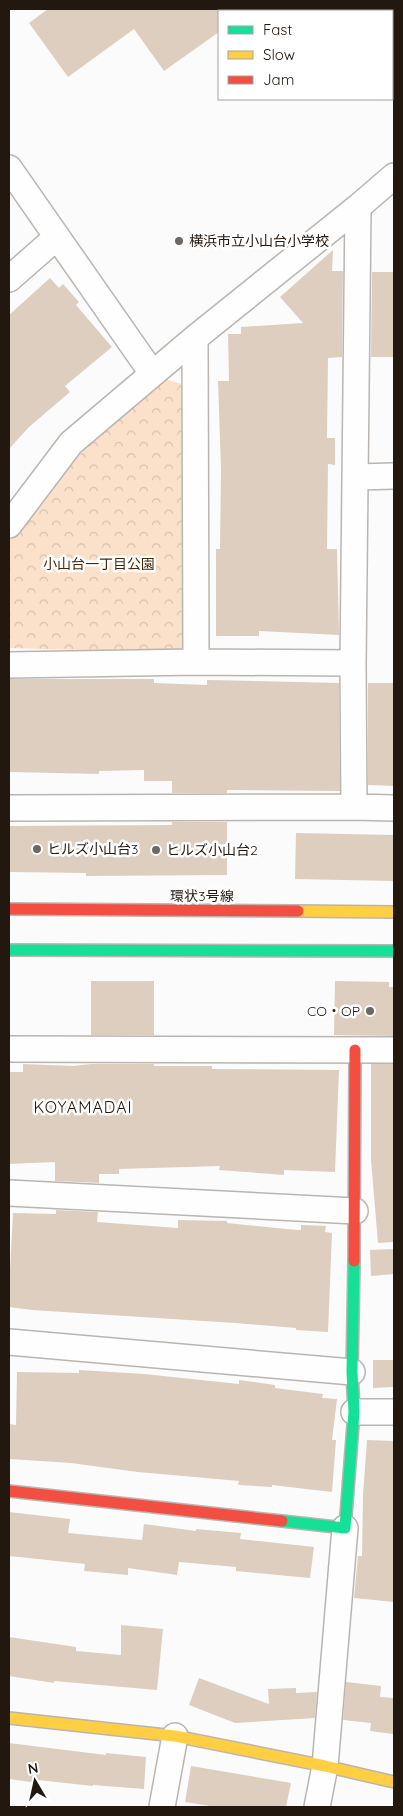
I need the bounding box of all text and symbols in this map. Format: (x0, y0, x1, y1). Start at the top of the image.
legend (218, 10, 393, 100)
text: Fast (263, 20, 292, 39)
text: Slow (263, 45, 295, 64)
text: Jam (263, 70, 294, 89)
place label: 横浜市立小山台小学校 (189, 232, 329, 250)
marker: 横浜市立小山台小学校 (173, 235, 185, 247)
park label: 小山台一丁目公園 (43, 555, 155, 573)
place label: ヒルズ小山台3 (47, 840, 138, 858)
place label: ヒルズ小山台2 (166, 841, 258, 859)
marker: ヒルズ小山台3 (31, 843, 43, 855)
marker: ヒルズ小山台2 (150, 844, 162, 856)
street label: 環状3号線 (170, 887, 234, 905)
place label: CO・OP (307, 1002, 360, 1020)
marker: CO・OP (364, 1005, 376, 1017)
district label: KOYAMADAI (33, 1097, 133, 1117)
north arrow (10, 1756, 60, 1806)
text: N (26, 1758, 39, 1778)

